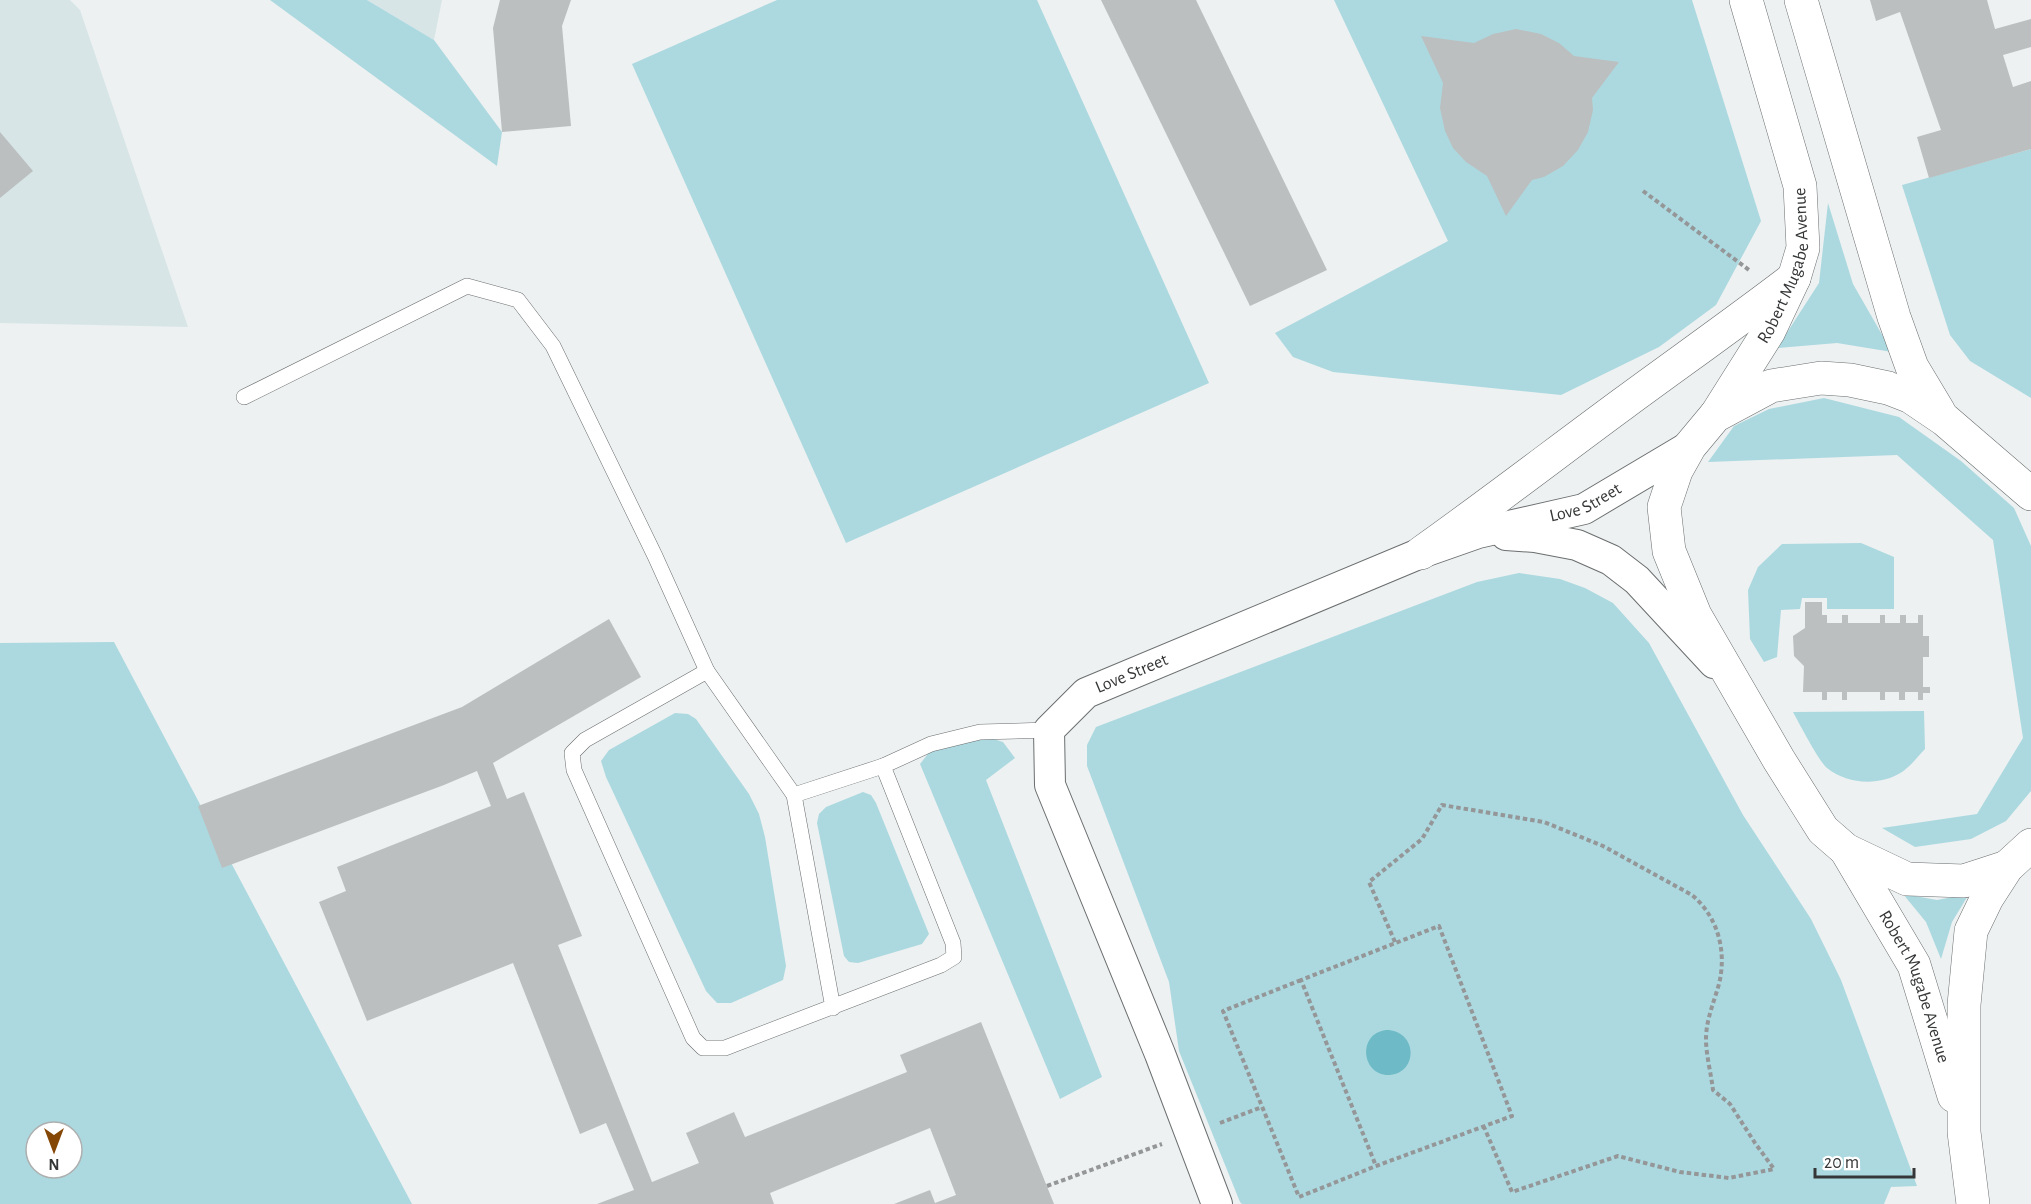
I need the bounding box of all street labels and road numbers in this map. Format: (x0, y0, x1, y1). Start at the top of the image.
street label: Robert Mugabe Avenue (1754, 187, 1812, 347)
street label: Love Street (1548, 480, 1625, 526)
street label: Love Street (1093, 651, 1171, 697)
street label: Robert Mugabe Avenue (1875, 908, 1952, 1065)

